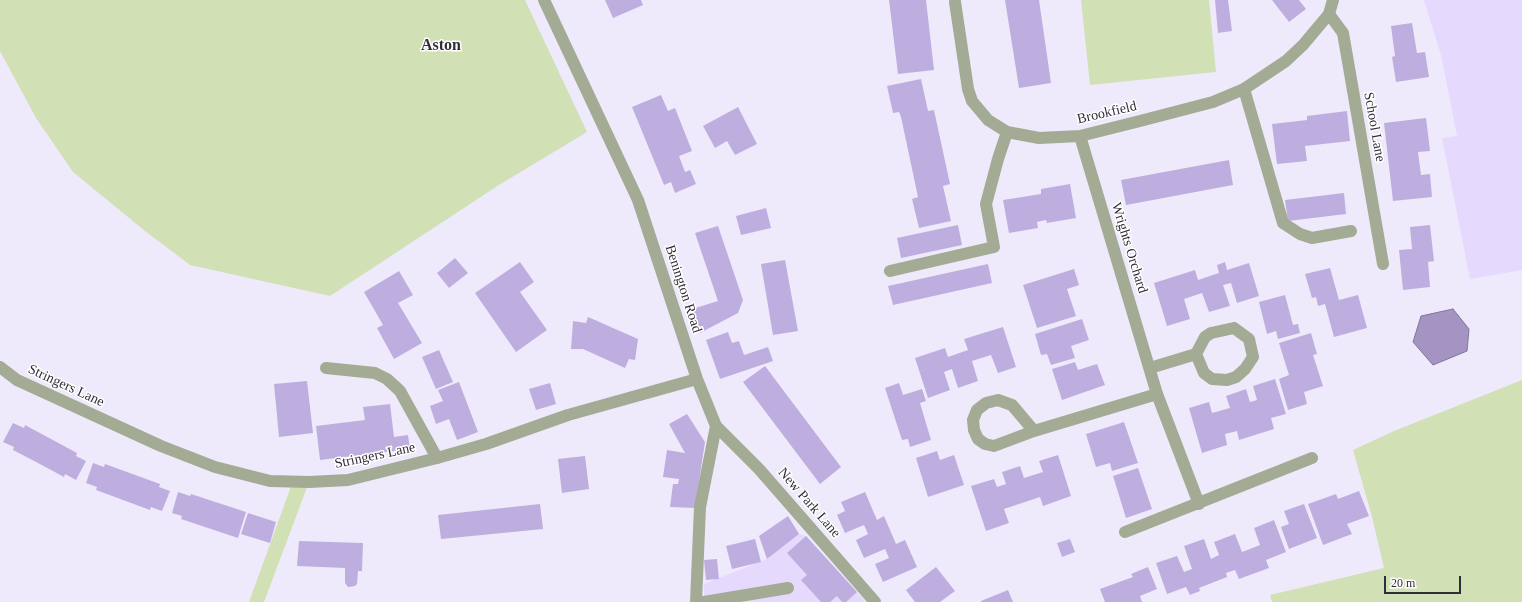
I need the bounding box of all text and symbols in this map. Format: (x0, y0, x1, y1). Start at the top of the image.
district label: Aston (421, 36, 461, 56)
street label: School Lane (1360, 91, 1388, 163)
street label: Brookfield (1076, 98, 1138, 128)
street label: Wrights Orchard (1107, 201, 1151, 295)
street label: Benington Road (661, 243, 705, 335)
street label: Stringers Lane (25, 361, 107, 411)
street label: Stringers Lane (333, 439, 417, 473)
street label: New Park Lane (774, 465, 844, 541)
scale bar (1386, 568, 1463, 594)
text: 20 m (1391, 576, 1415, 590)

